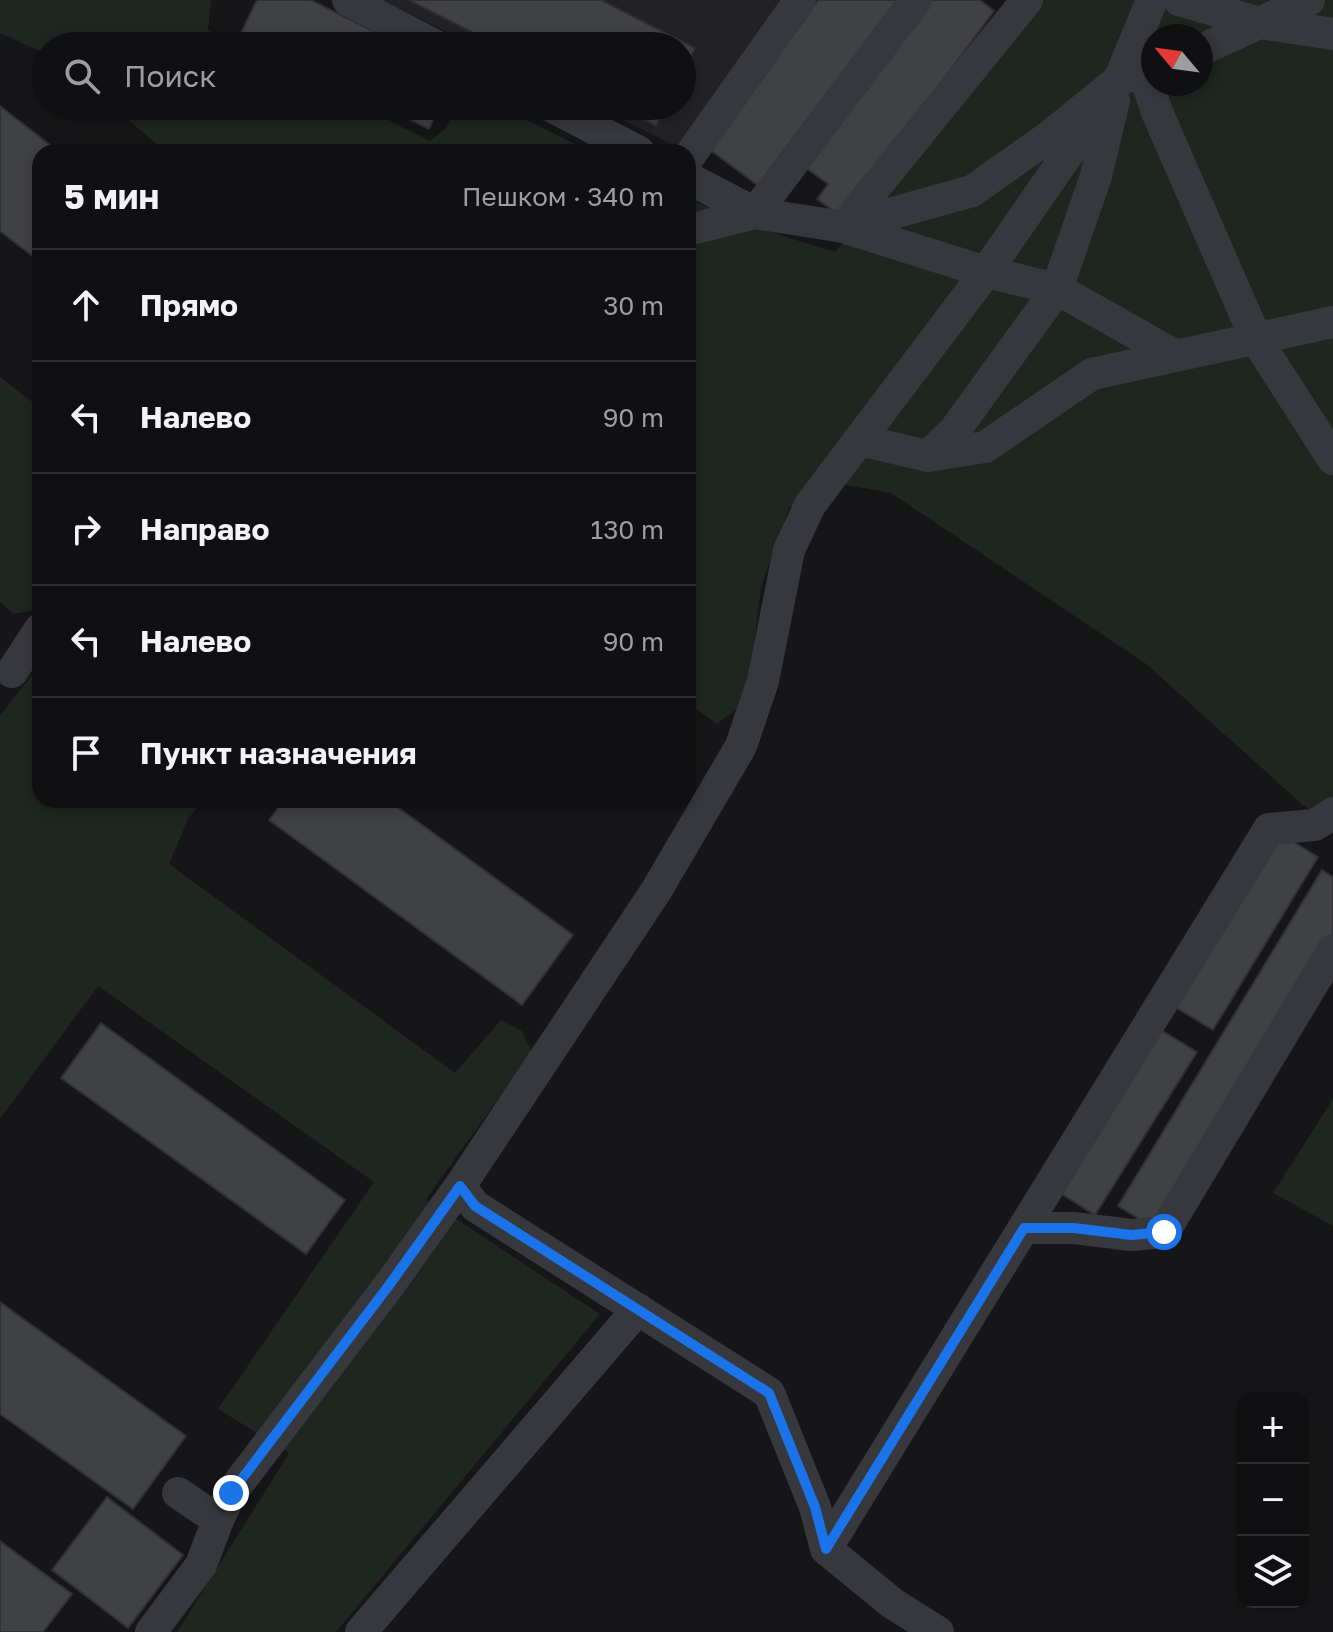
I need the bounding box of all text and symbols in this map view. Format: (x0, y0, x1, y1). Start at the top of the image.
north arrow (1141, 24, 1213, 96)
search box (32, 32, 696, 120)
icon: search (60, 54, 104, 98)
text: Поиск (124, 58, 216, 94)
text: 5 мин (64, 176, 159, 216)
text: Пешком · 340 m (462, 181, 664, 212)
icon: ahead (64, 283, 108, 327)
text: Прямо (140, 287, 238, 323)
text: 30 m (603, 290, 664, 321)
icon: left (64, 395, 108, 439)
text: Налево (140, 399, 251, 435)
text: 90 m (603, 402, 664, 433)
icon: right (64, 507, 108, 551)
text: Направо (140, 511, 269, 547)
text: 130 m (591, 514, 664, 545)
icon: left (64, 619, 108, 663)
text: Налево (140, 623, 251, 659)
text: 90 m (603, 626, 664, 657)
icon: arrive (64, 731, 108, 775)
text: Пункт назначения (140, 735, 417, 771)
route start (1146, 1214, 1182, 1250)
map controls (1237, 1392, 1309, 1608)
button: + (1237, 1392, 1309, 1464)
button: − (1237, 1464, 1309, 1536)
route end (213, 1475, 249, 1511)
button: layers (1237, 1536, 1309, 1608)

